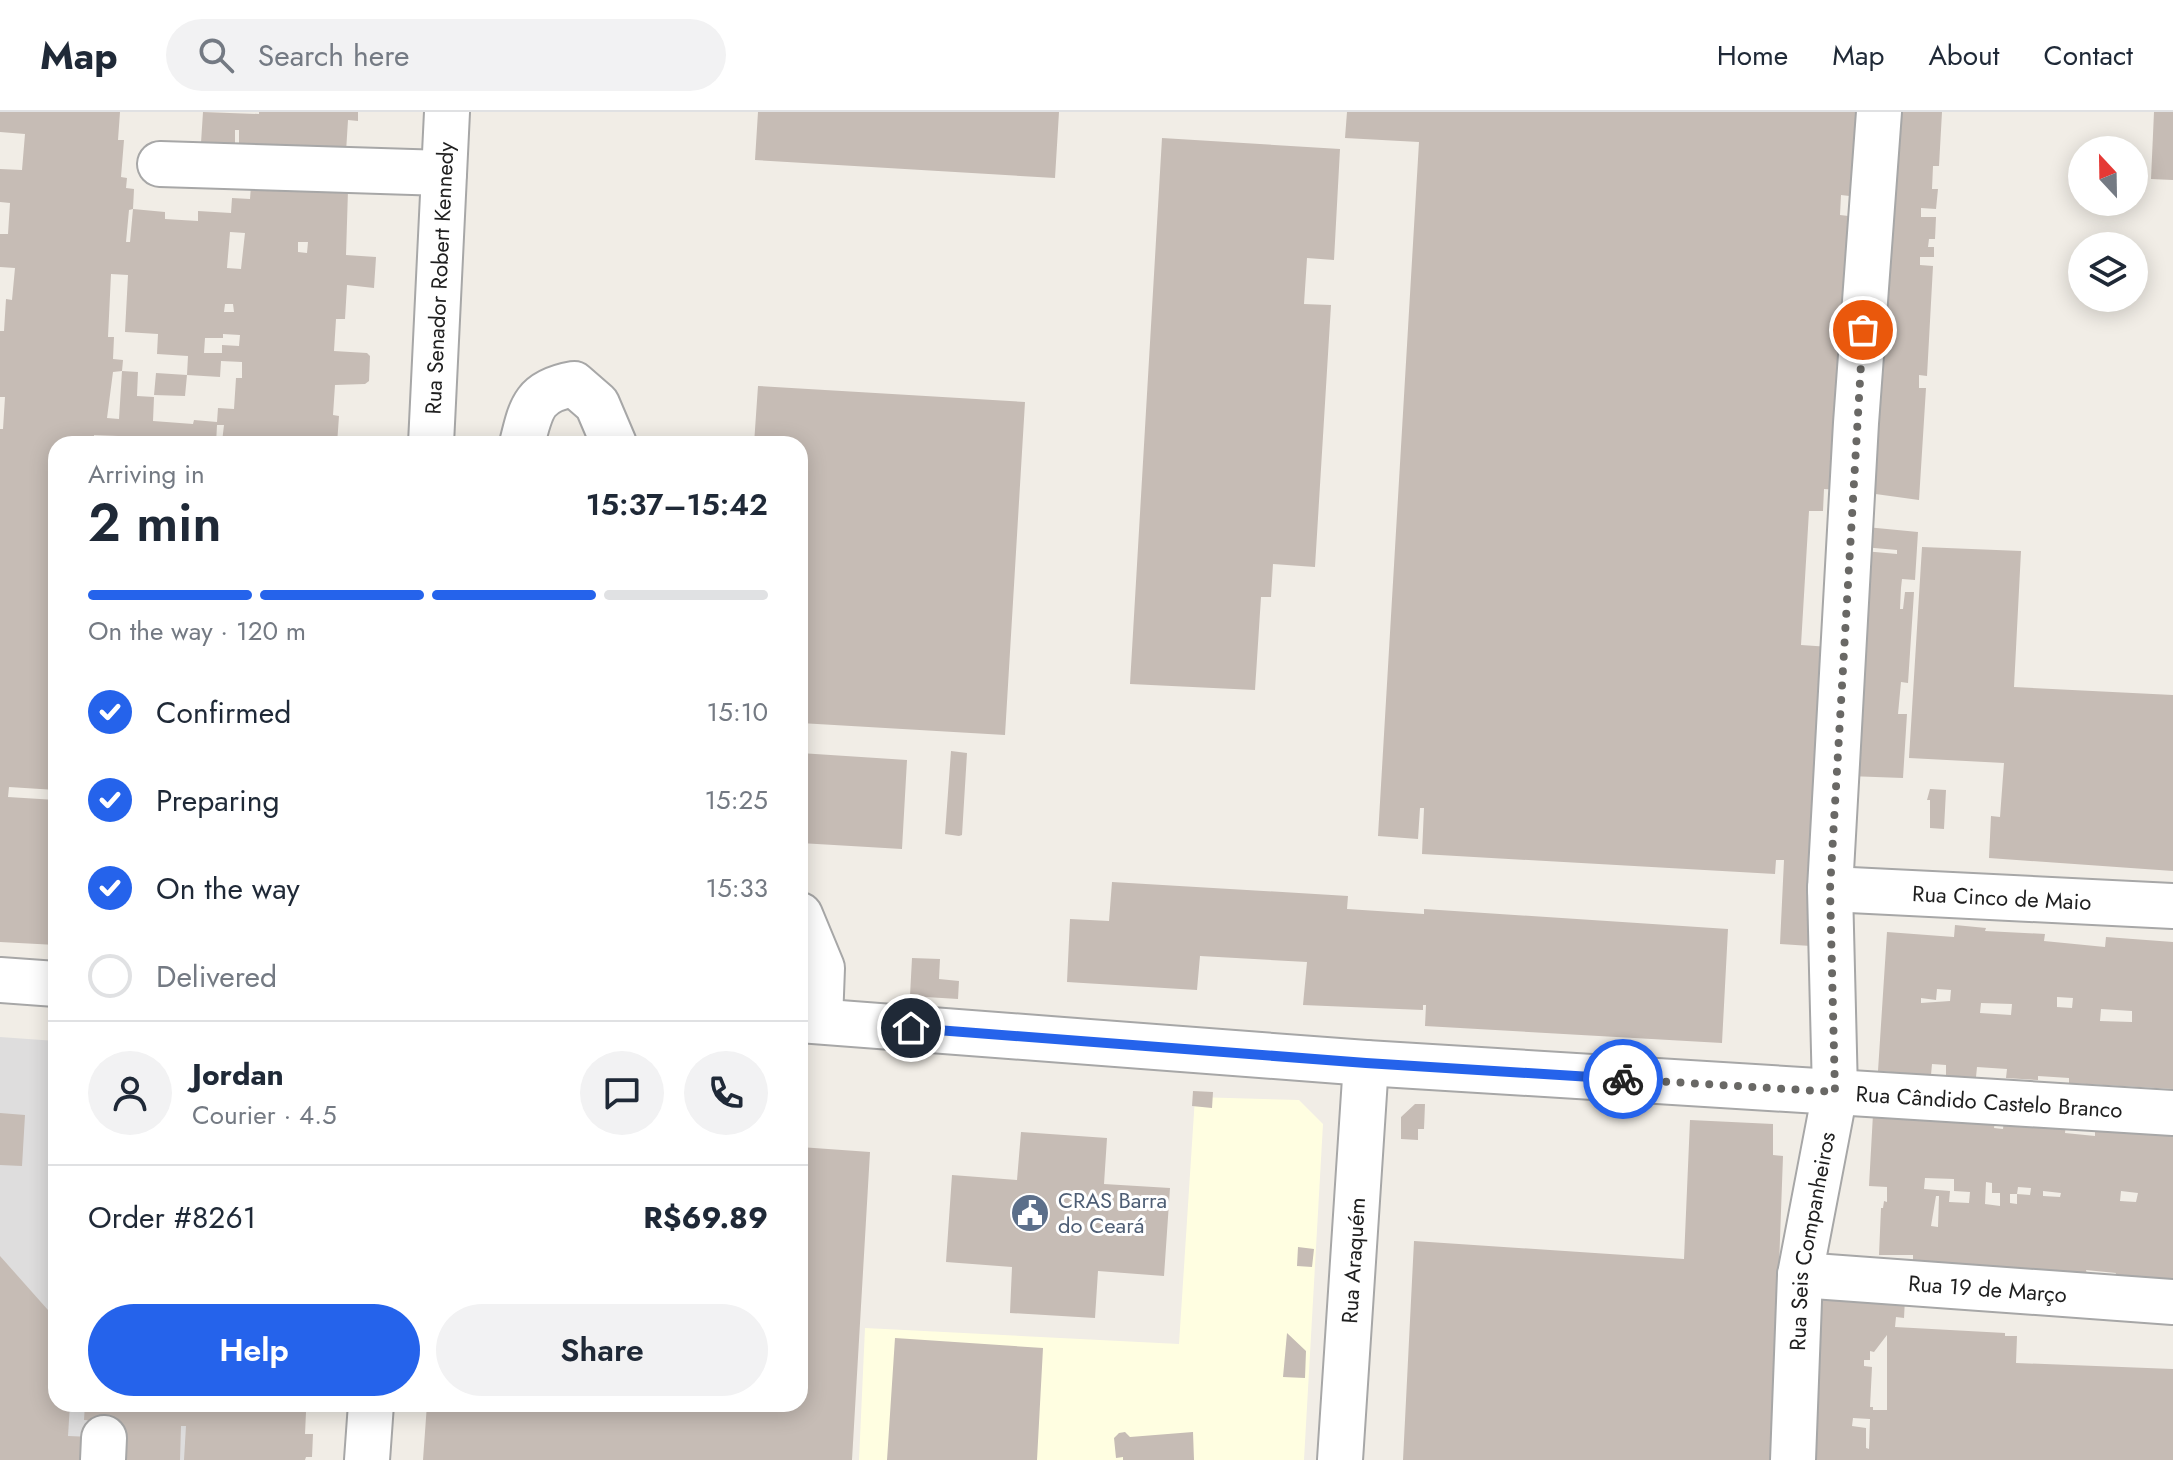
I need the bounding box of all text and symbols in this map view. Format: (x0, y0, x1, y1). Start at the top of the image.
search box (166, 19, 726, 91)
text: Map (40, 28, 118, 83)
icon: search (194, 33, 238, 77)
text: Search here (258, 34, 410, 77)
text: Home (1717, 35, 1788, 76)
text: Map (1832, 35, 1884, 76)
text: About (1928, 35, 2000, 76)
text: Contact (2044, 35, 2133, 76)
north arrow (2068, 136, 2148, 216)
map controls (2068, 136, 2148, 312)
street label: Rua Senador Robert Kennedy (416, 141, 462, 415)
button: layers (2068, 232, 2148, 312)
pin (1829, 296, 1897, 364)
icon: bag (1841, 308, 1885, 352)
text: Arriving in (88, 455, 205, 493)
text: 15:37–15:42 (586, 483, 768, 526)
text: 2 min (88, 485, 221, 561)
text: On the way · 120 m (88, 612, 306, 650)
icon: check (88, 690, 132, 734)
text: Confirmed (156, 691, 291, 734)
text: 15:10 (707, 693, 768, 731)
icon: check (88, 778, 132, 822)
text: Preparing (156, 779, 280, 822)
text: 15:25 (704, 781, 768, 819)
icon: check (88, 866, 132, 910)
text: On the way (156, 867, 300, 910)
text: 15:33 (705, 869, 768, 907)
street label: Rua Cinco de Maio (1911, 877, 2092, 918)
text: Delivered (156, 955, 277, 998)
pin (877, 994, 945, 1062)
icon: home (889, 1006, 933, 1050)
courier (1583, 1039, 1663, 1119)
button: person (88, 1051, 172, 1135)
button: chat (580, 1051, 664, 1135)
button: phone (684, 1051, 768, 1135)
text: Jordan (192, 1053, 284, 1096)
icon: bike (1601, 1057, 1645, 1101)
street label: Rua Cândido Castelo Branco (1855, 1077, 2124, 1126)
text: Courier · 4.5 (192, 1096, 337, 1134)
street label: Rua Seis Companheiros (1781, 1129, 1843, 1351)
place label: CRAS Barra do Ceará (1058, 1184, 1167, 1241)
public building icon: CRAS Barra do Ceará (1009, 1192, 1051, 1234)
text: Order #8261 (88, 1196, 256, 1239)
text: R$69.89 (643, 1196, 768, 1239)
street label: Rua Araquém (1333, 1196, 1373, 1325)
street label: Rua 19 de Março (1907, 1267, 2068, 1310)
button: Help (88, 1304, 420, 1396)
button: Share (436, 1304, 768, 1396)

